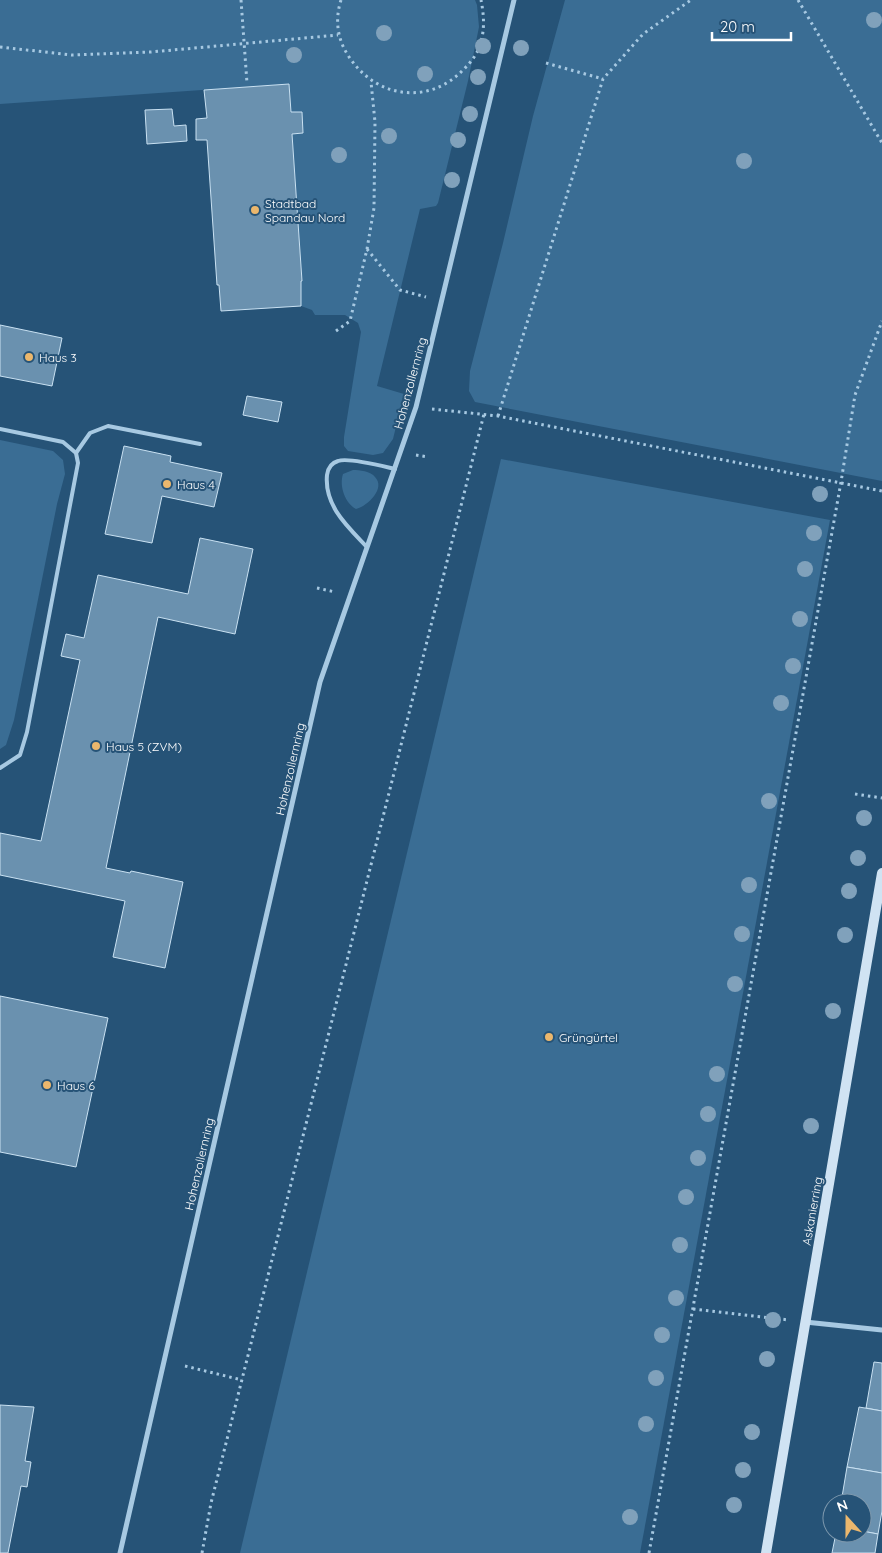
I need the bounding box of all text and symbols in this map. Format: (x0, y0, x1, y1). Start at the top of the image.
scale bar (712, 10, 791, 42)
text: 20 m (720, 17, 755, 36)
place label: Stadtbad Spandau Nord (265, 196, 345, 225)
marker: Stadtbad Spandau Nord (249, 204, 261, 216)
street label: Hohenzollernring (391, 335, 429, 431)
place label: Haus 3 (39, 350, 77, 365)
marker: Haus 3 (23, 351, 35, 363)
place label: Haus 4 (177, 477, 215, 492)
marker: Haus 4 (161, 478, 173, 490)
street label: Hohenzollernring (272, 721, 308, 817)
place label: Haus 5 (ZVM) (106, 739, 182, 754)
marker: Haus 5 (ZVM) (90, 740, 102, 752)
place label: Grüngürtel (559, 1030, 618, 1045)
marker: Grüngürtel (543, 1031, 555, 1043)
place label: Haus 6 (57, 1078, 96, 1093)
marker: Haus 6 (41, 1079, 53, 1091)
street label: Hohenzollernring (181, 1116, 217, 1212)
street label: Askanierring (799, 1175, 825, 1247)
north arrow (822, 1493, 872, 1543)
text: N (834, 1496, 850, 1516)

